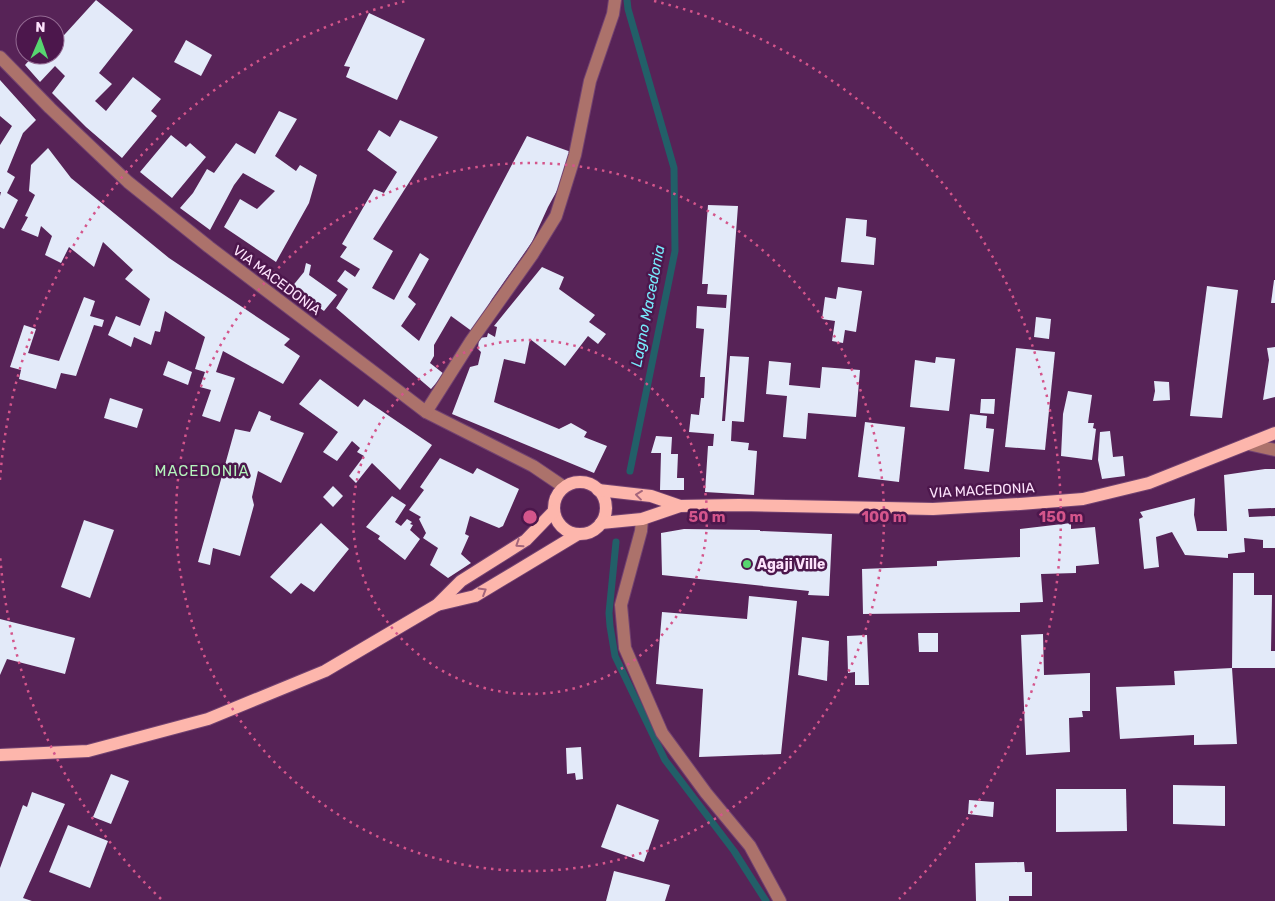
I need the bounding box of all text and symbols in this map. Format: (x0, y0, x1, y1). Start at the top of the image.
north arrow (15, 15, 65, 65)
text: N (35, 19, 46, 36)
street label: VIA MACEDONIA (229, 242, 324, 319)
water label: Lagno Macedonia (627, 243, 669, 369)
district label: MACEDONIA (155, 462, 249, 480)
street label: VIA MACEDONIA (929, 479, 1036, 502)
one-way arrow (635, 490, 643, 501)
centre of rings (521, 508, 539, 526)
text: 50 m (689, 508, 725, 526)
text: 100 m (862, 508, 906, 526)
text: 150 m (1039, 508, 1083, 526)
one-way arrow (515, 538, 524, 548)
place label: Agaji Ville (757, 556, 825, 573)
marker: Agaji Ville (741, 558, 753, 570)
one-way arrow (478, 587, 487, 597)

